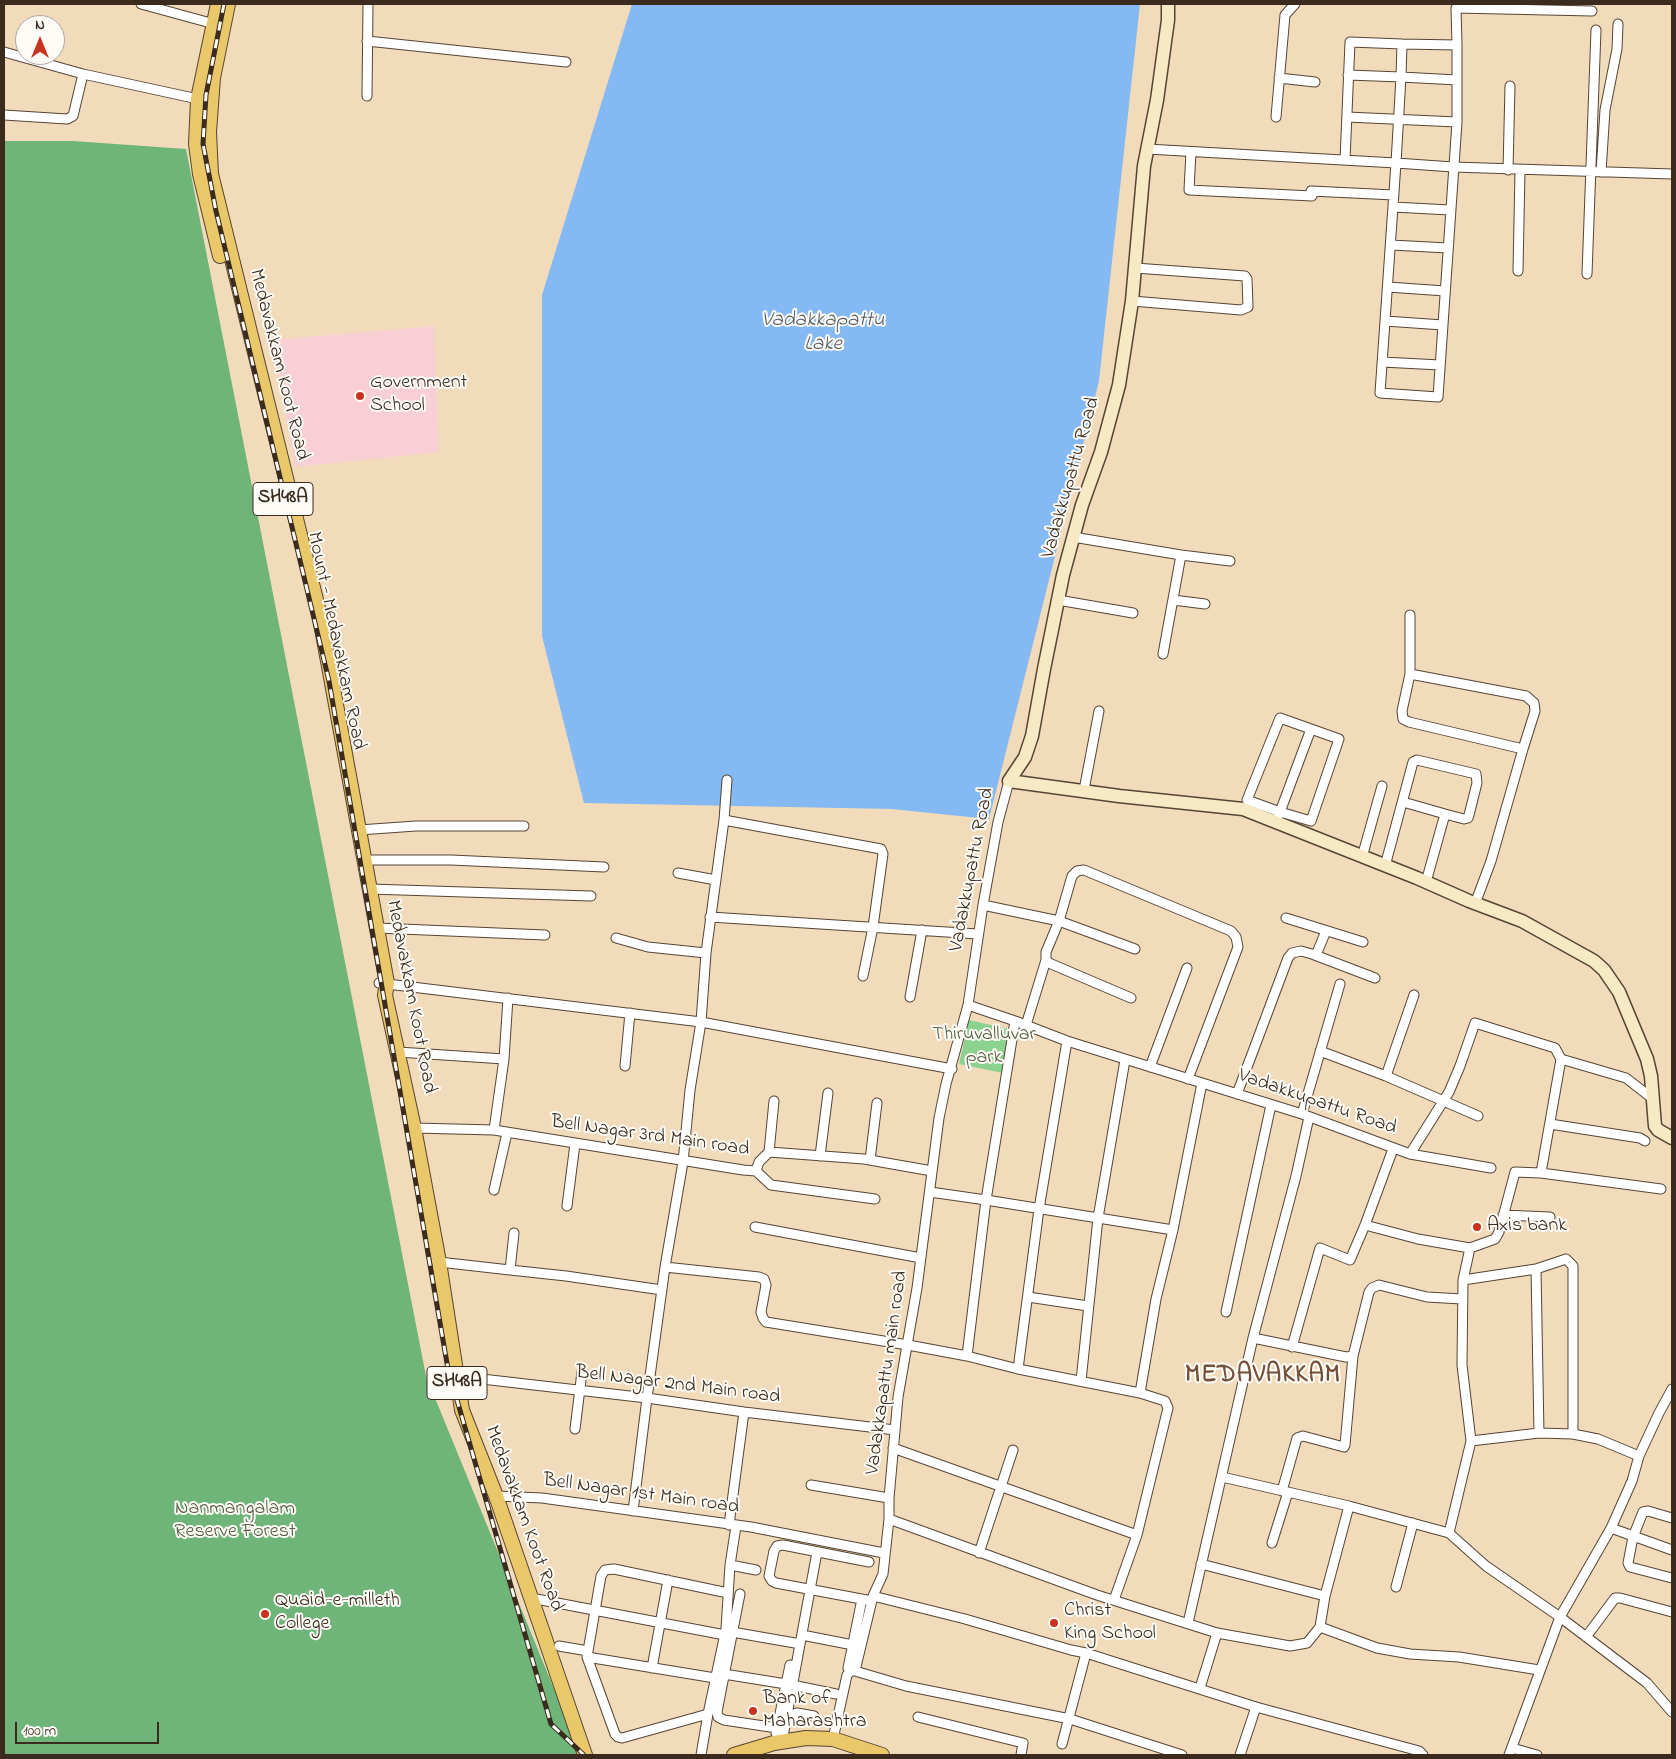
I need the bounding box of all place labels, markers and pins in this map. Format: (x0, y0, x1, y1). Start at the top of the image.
place label: Government School (370, 372, 467, 419)
marker: Government School (354, 390, 366, 402)
place label: Axis bank (1487, 1215, 1567, 1239)
marker: Axis bank (1471, 1221, 1483, 1233)
place label: Quaid-e-milleth College (275, 1590, 400, 1637)
place label: Christ King School (1064, 1600, 1156, 1647)
marker: Quaid-e-milleth College (259, 1608, 271, 1620)
marker: Christ King School (1048, 1617, 1060, 1629)
place label: Bank of Maharashtra (763, 1688, 867, 1735)
marker: Bank of Maharashtra (747, 1705, 759, 1717)

